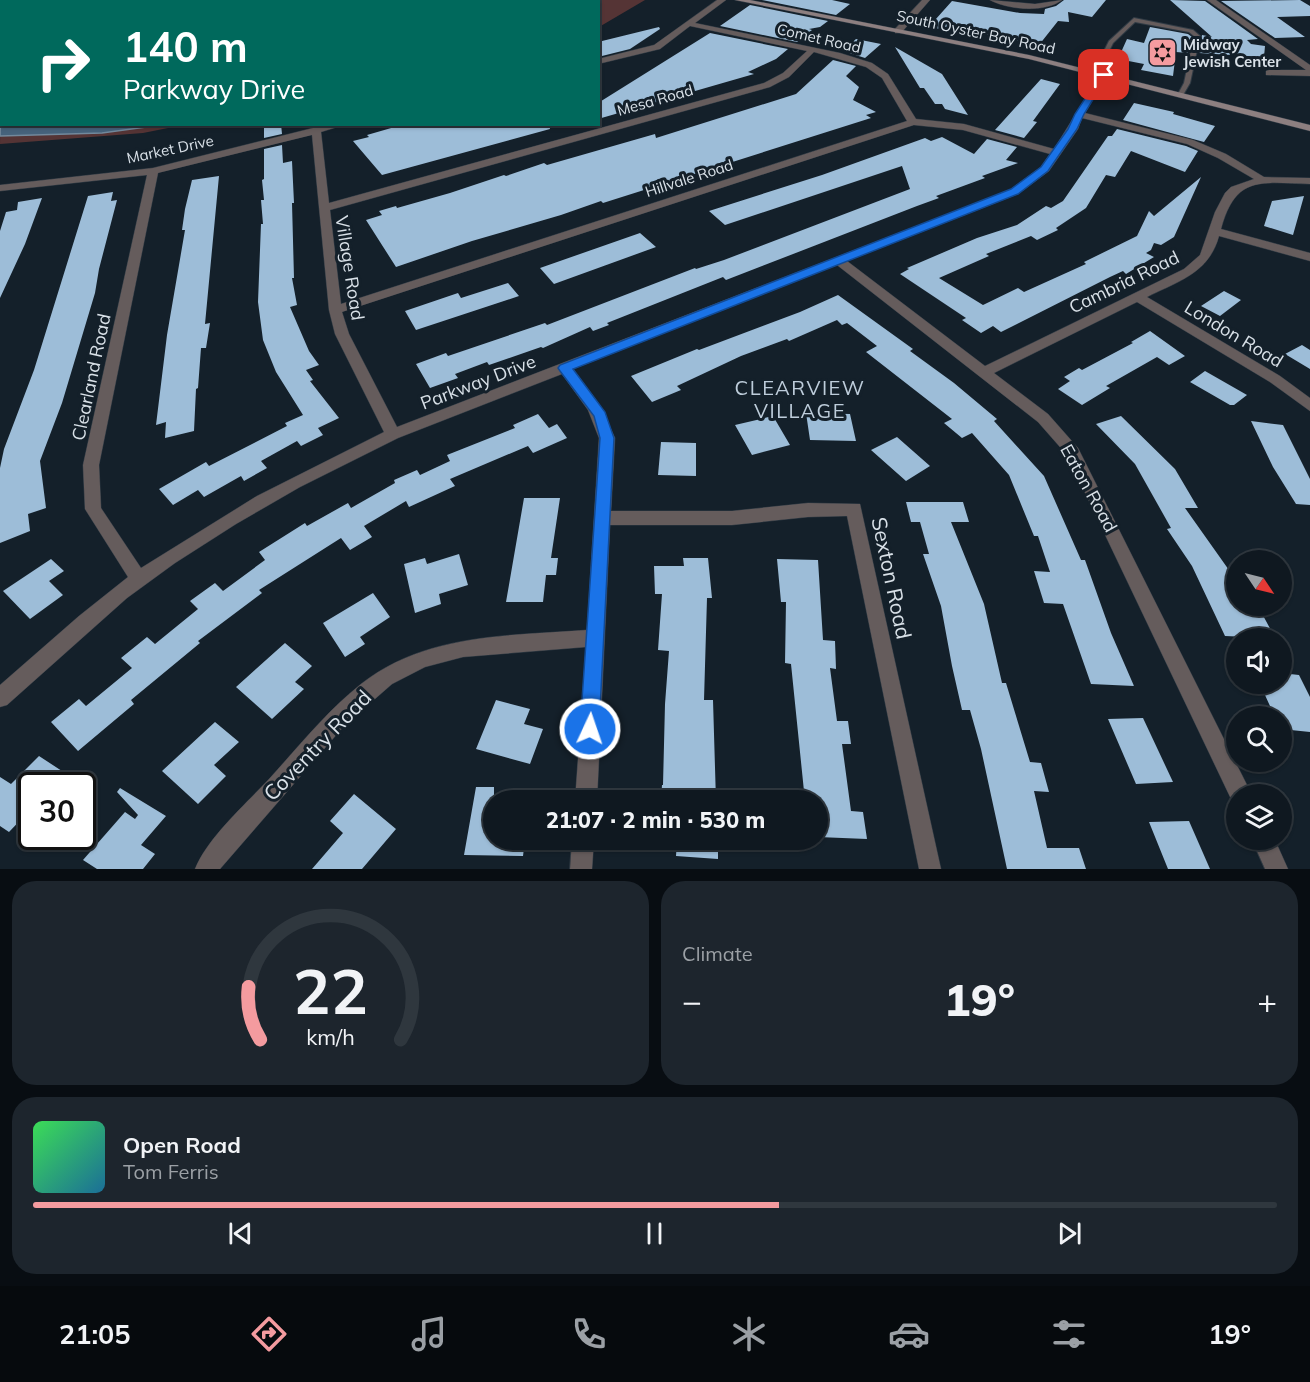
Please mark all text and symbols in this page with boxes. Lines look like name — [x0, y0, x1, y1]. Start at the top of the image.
street label: South Oyster Bay Road — [895, 6, 1057, 58]
street label: Comet Road — [775, 19, 863, 57]
text: 140 m — [123, 20, 248, 73]
icon: right — [24, 24, 102, 102]
place label: Midway Jewish Center — [1183, 35, 1281, 71]
synagogue icon: Midway Jewish Center — [1146, 37, 1178, 69]
pin — [1078, 49, 1129, 100]
icon: arrive — [1087, 58, 1120, 91]
text: Parkway Drive — [123, 72, 305, 106]
street label: Mesa Road — [615, 80, 695, 120]
street label: Market Drive — [125, 131, 215, 167]
street label: Hillvale Road — [643, 155, 735, 201]
street label: Village Road — [330, 214, 370, 322]
street label: Cambria Road — [1065, 245, 1183, 319]
street label: London Road — [1181, 296, 1287, 372]
street label: Clearland Road — [66, 312, 116, 442]
street label: Parkway Drive — [417, 349, 539, 415]
district label: CLEARVIEW VILLAGE — [735, 375, 865, 423]
street label: Eaton Road — [1055, 440, 1123, 536]
street label: Sexton Road — [866, 515, 918, 641]
north arrow — [1226, 550, 1292, 616]
map controls — [1226, 550, 1292, 850]
button: sound — [1226, 628, 1292, 694]
street label: Coventry Road — [258, 684, 376, 806]
position arrow — [558, 697, 622, 761]
button: search — [1226, 706, 1292, 772]
speed limit sign: 30 — [18, 772, 96, 850]
button: layers — [1226, 784, 1292, 850]
text: 21:07 · 2 min · 530 m — [546, 806, 765, 834]
text: Climate — [682, 941, 753, 966]
text: 22 — [293, 951, 368, 1030]
text: 19° — [944, 971, 1015, 1027]
text: − — [682, 980, 702, 1021]
text: + — [1257, 980, 1277, 1021]
text: km/h — [306, 1023, 355, 1050]
text: Open Road — [123, 1131, 241, 1159]
text: Tom Ferris — [123, 1159, 219, 1184]
icon: previous — [224, 1217, 257, 1250]
icon: pause — [638, 1217, 671, 1250]
icon: next — [1053, 1217, 1086, 1250]
icon: directions — [248, 1313, 290, 1355]
icon: music — [408, 1313, 450, 1355]
icon: phone — [568, 1313, 610, 1355]
icon: climate — [728, 1313, 770, 1355]
icon: car — [888, 1313, 930, 1355]
icon: filters — [1048, 1313, 1090, 1355]
text: 21:05 — [59, 1317, 130, 1351]
text: 19° — [1208, 1317, 1251, 1351]

